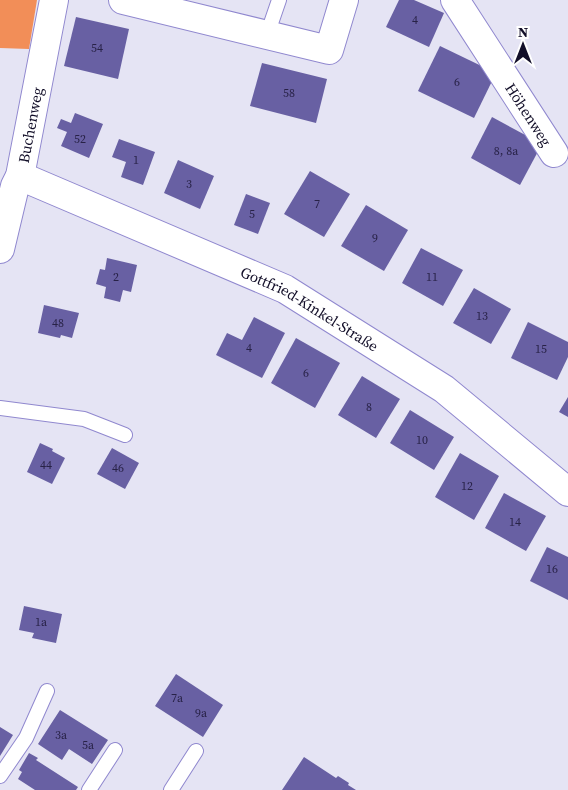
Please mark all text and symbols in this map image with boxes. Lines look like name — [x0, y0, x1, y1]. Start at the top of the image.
house number: 4 — [412, 12, 418, 28]
north arrow — [498, 20, 548, 70]
text: N — [518, 22, 528, 42]
house number: 54 — [91, 40, 103, 56]
house number: 6 — [454, 74, 460, 90]
street label: Höhenweg — [501, 78, 557, 150]
street label: Buchenweg — [12, 85, 48, 165]
house number: 58 — [283, 85, 295, 101]
house number: 52 — [74, 131, 86, 147]
house number: 8, 8a — [494, 143, 519, 159]
house number: 1 — [133, 152, 139, 168]
house number: 3 — [186, 176, 192, 192]
house number: 7 — [314, 196, 320, 212]
house number: 5 — [249, 206, 255, 222]
house number: 9 — [372, 230, 378, 246]
street label: Gottfried-Kinkel-Straße — [237, 261, 383, 356]
house number: 2 — [113, 269, 119, 285]
house number: 11 — [426, 269, 438, 285]
house number: 13 — [476, 308, 488, 324]
house number: 48 — [52, 315, 64, 331]
house number: 4 — [246, 340, 252, 356]
house number: 15 — [535, 341, 547, 357]
house number: 6 — [303, 365, 309, 381]
house number: 8 — [366, 399, 372, 415]
house number: 10 — [416, 432, 428, 448]
house number: 44 — [40, 457, 52, 473]
house number: 46 — [112, 460, 124, 476]
house number: 12 — [461, 478, 473, 494]
house number: 14 — [509, 514, 521, 530]
house number: 16 — [546, 561, 558, 577]
house number: 1a — [35, 614, 48, 630]
house number: 7a — [171, 690, 184, 706]
house number: 9a — [195, 705, 208, 721]
house number: 3a — [55, 727, 68, 743]
house number: 5a — [82, 737, 95, 753]

